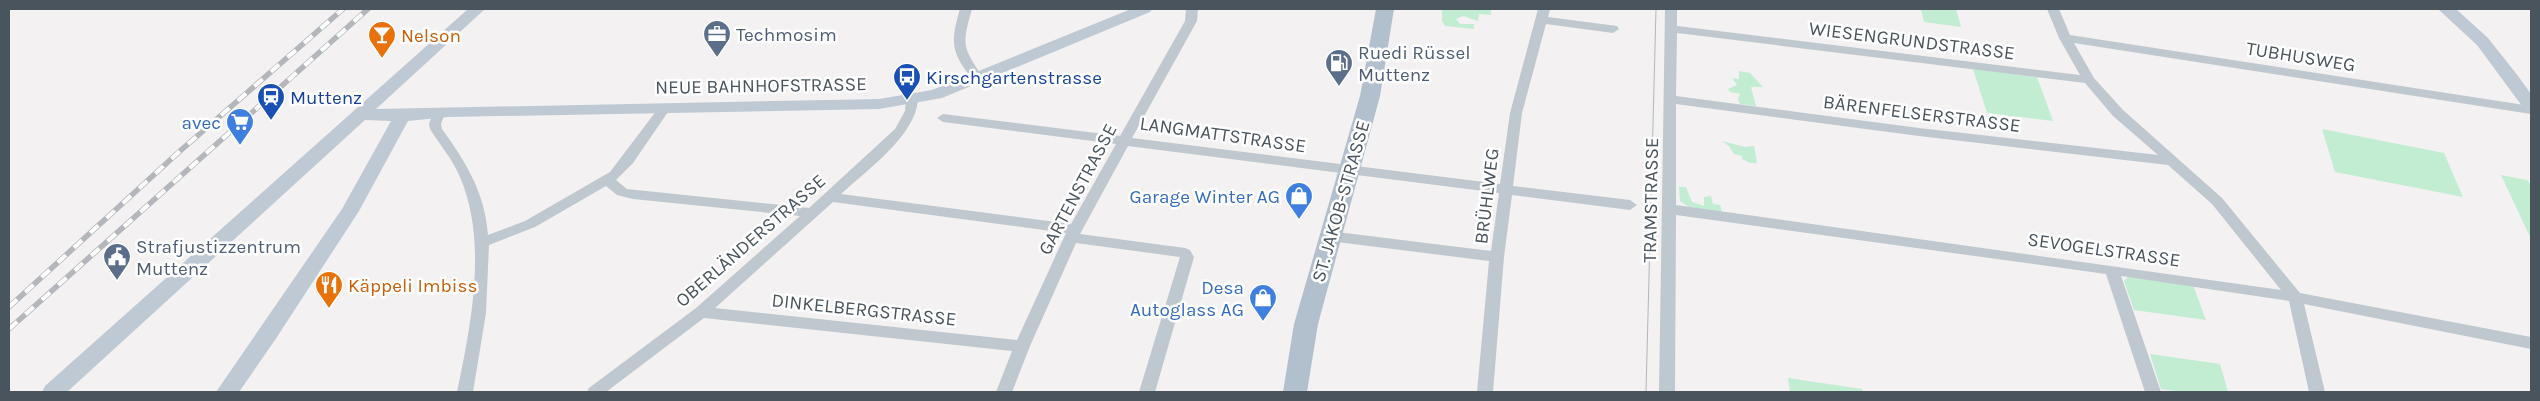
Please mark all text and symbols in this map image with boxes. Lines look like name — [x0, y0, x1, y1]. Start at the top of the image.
street label: WIESENGRUNDSTRASSE — [1808, 17, 2016, 65]
office icon: Techmosim — [702, 19, 732, 58]
bar icon: Nelson — [367, 20, 397, 59]
place label: Techmosim — [736, 24, 837, 46]
place label: Nelson — [401, 25, 461, 47]
street label: TUBHUSWEG — [2245, 38, 2357, 76]
place label: Ruedi Rüssel Muttenz — [1358, 42, 1471, 86]
fuel station icon: Ruedi Rüssel Muttenz — [1324, 48, 1354, 87]
bus stop icon: Kirschgartenstrasse — [892, 62, 922, 101]
place label: Kirschgartenstrasse — [926, 67, 1102, 89]
street label: NEUE BAHNHOFSTRASSE — [655, 73, 867, 99]
station icon: Muttenz — [256, 82, 286, 121]
place label: Muttenz — [290, 87, 362, 109]
street label: BÄRENFELSERSTRASSE — [1822, 91, 2022, 137]
supermarket icon: avec — [225, 107, 255, 146]
place label: avec — [181, 112, 221, 134]
street label: LANGMATTSTRASSE — [1138, 112, 1307, 158]
street label: ST. JAKOB-STRASSE — [1307, 118, 1375, 285]
street label: GARTENSTRASSE — [1034, 120, 1122, 259]
street label: TRAMSTRASSE — [1639, 137, 1663, 263]
street label: BRÜHLWEG — [1470, 147, 1504, 245]
street label: OBERLÄNDERSTRASSE — [671, 170, 830, 312]
shop icon: Garage Winter AG — [1284, 181, 1314, 220]
place label: Garage Winter AG — [1129, 186, 1280, 208]
street label: SEVOGELSTRASSE — [2026, 228, 2182, 272]
place label: Strafjustizzentrum Muttenz — [136, 236, 301, 280]
public building icon: Strafjustizzentrum Muttenz — [102, 242, 132, 281]
restaurant icon: Käppeli Imbiss — [314, 270, 344, 309]
place label: Käppeli Imbiss — [348, 275, 477, 297]
place label: Desa Autoglass AG — [1130, 277, 1244, 321]
shop icon: Desa Autoglass AG — [1248, 283, 1278, 322]
street label: DINKELBERGSTRASSE — [770, 289, 957, 331]

